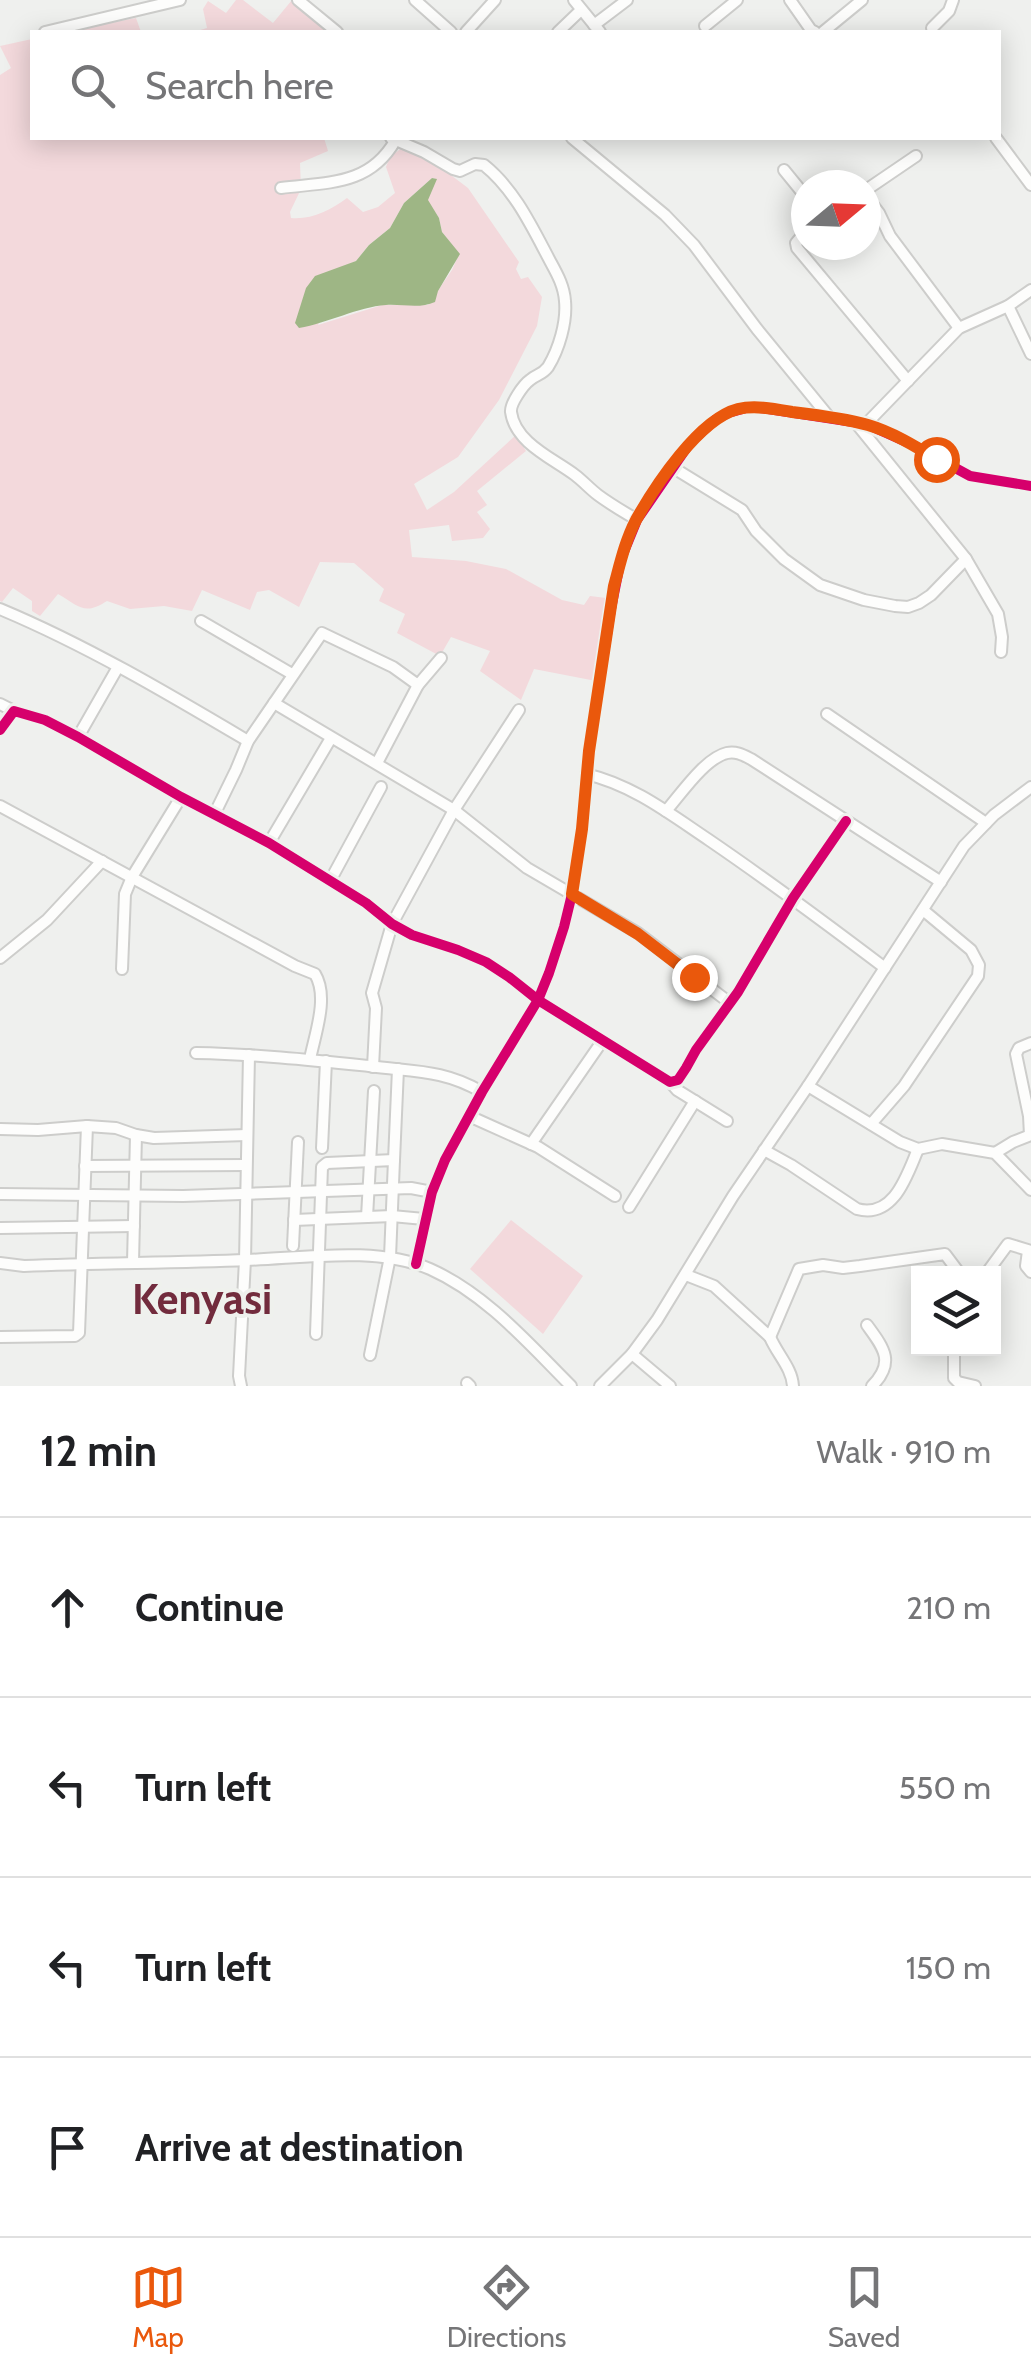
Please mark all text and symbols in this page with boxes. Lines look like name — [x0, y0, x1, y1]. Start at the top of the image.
search box — [30, 30, 1001, 140]
icon: search — [65, 58, 120, 113]
text: Search here — [145, 62, 334, 109]
north arrow — [791, 170, 881, 260]
route start — [914, 437, 960, 483]
route end — [672, 955, 718, 1001]
map controls — [911, 1266, 1001, 1356]
button: layers — [911, 1266, 1001, 1356]
district label: Kenyasi — [132, 1273, 272, 1325]
text: 12 min — [40, 1425, 157, 1477]
text: Walk · 910 m — [817, 1432, 991, 1471]
icon: ahead — [40, 1580, 95, 1635]
text: Continue — [135, 1584, 284, 1631]
text: 210 m — [906, 1588, 991, 1627]
icon: left — [40, 1760, 95, 1815]
text: Turn left — [135, 1764, 271, 1811]
text: 550 m — [899, 1768, 991, 1807]
icon: left — [40, 1940, 95, 1995]
text: Turn left — [135, 1944, 271, 1991]
text: 150 m — [906, 1948, 991, 1987]
icon: arrive — [40, 2120, 95, 2175]
text: Arrive at destination — [135, 2124, 464, 2171]
tab: Map — [131, 2260, 186, 2354]
tab: Directions — [447, 2260, 566, 2354]
tab: Saved — [828, 2260, 900, 2354]

